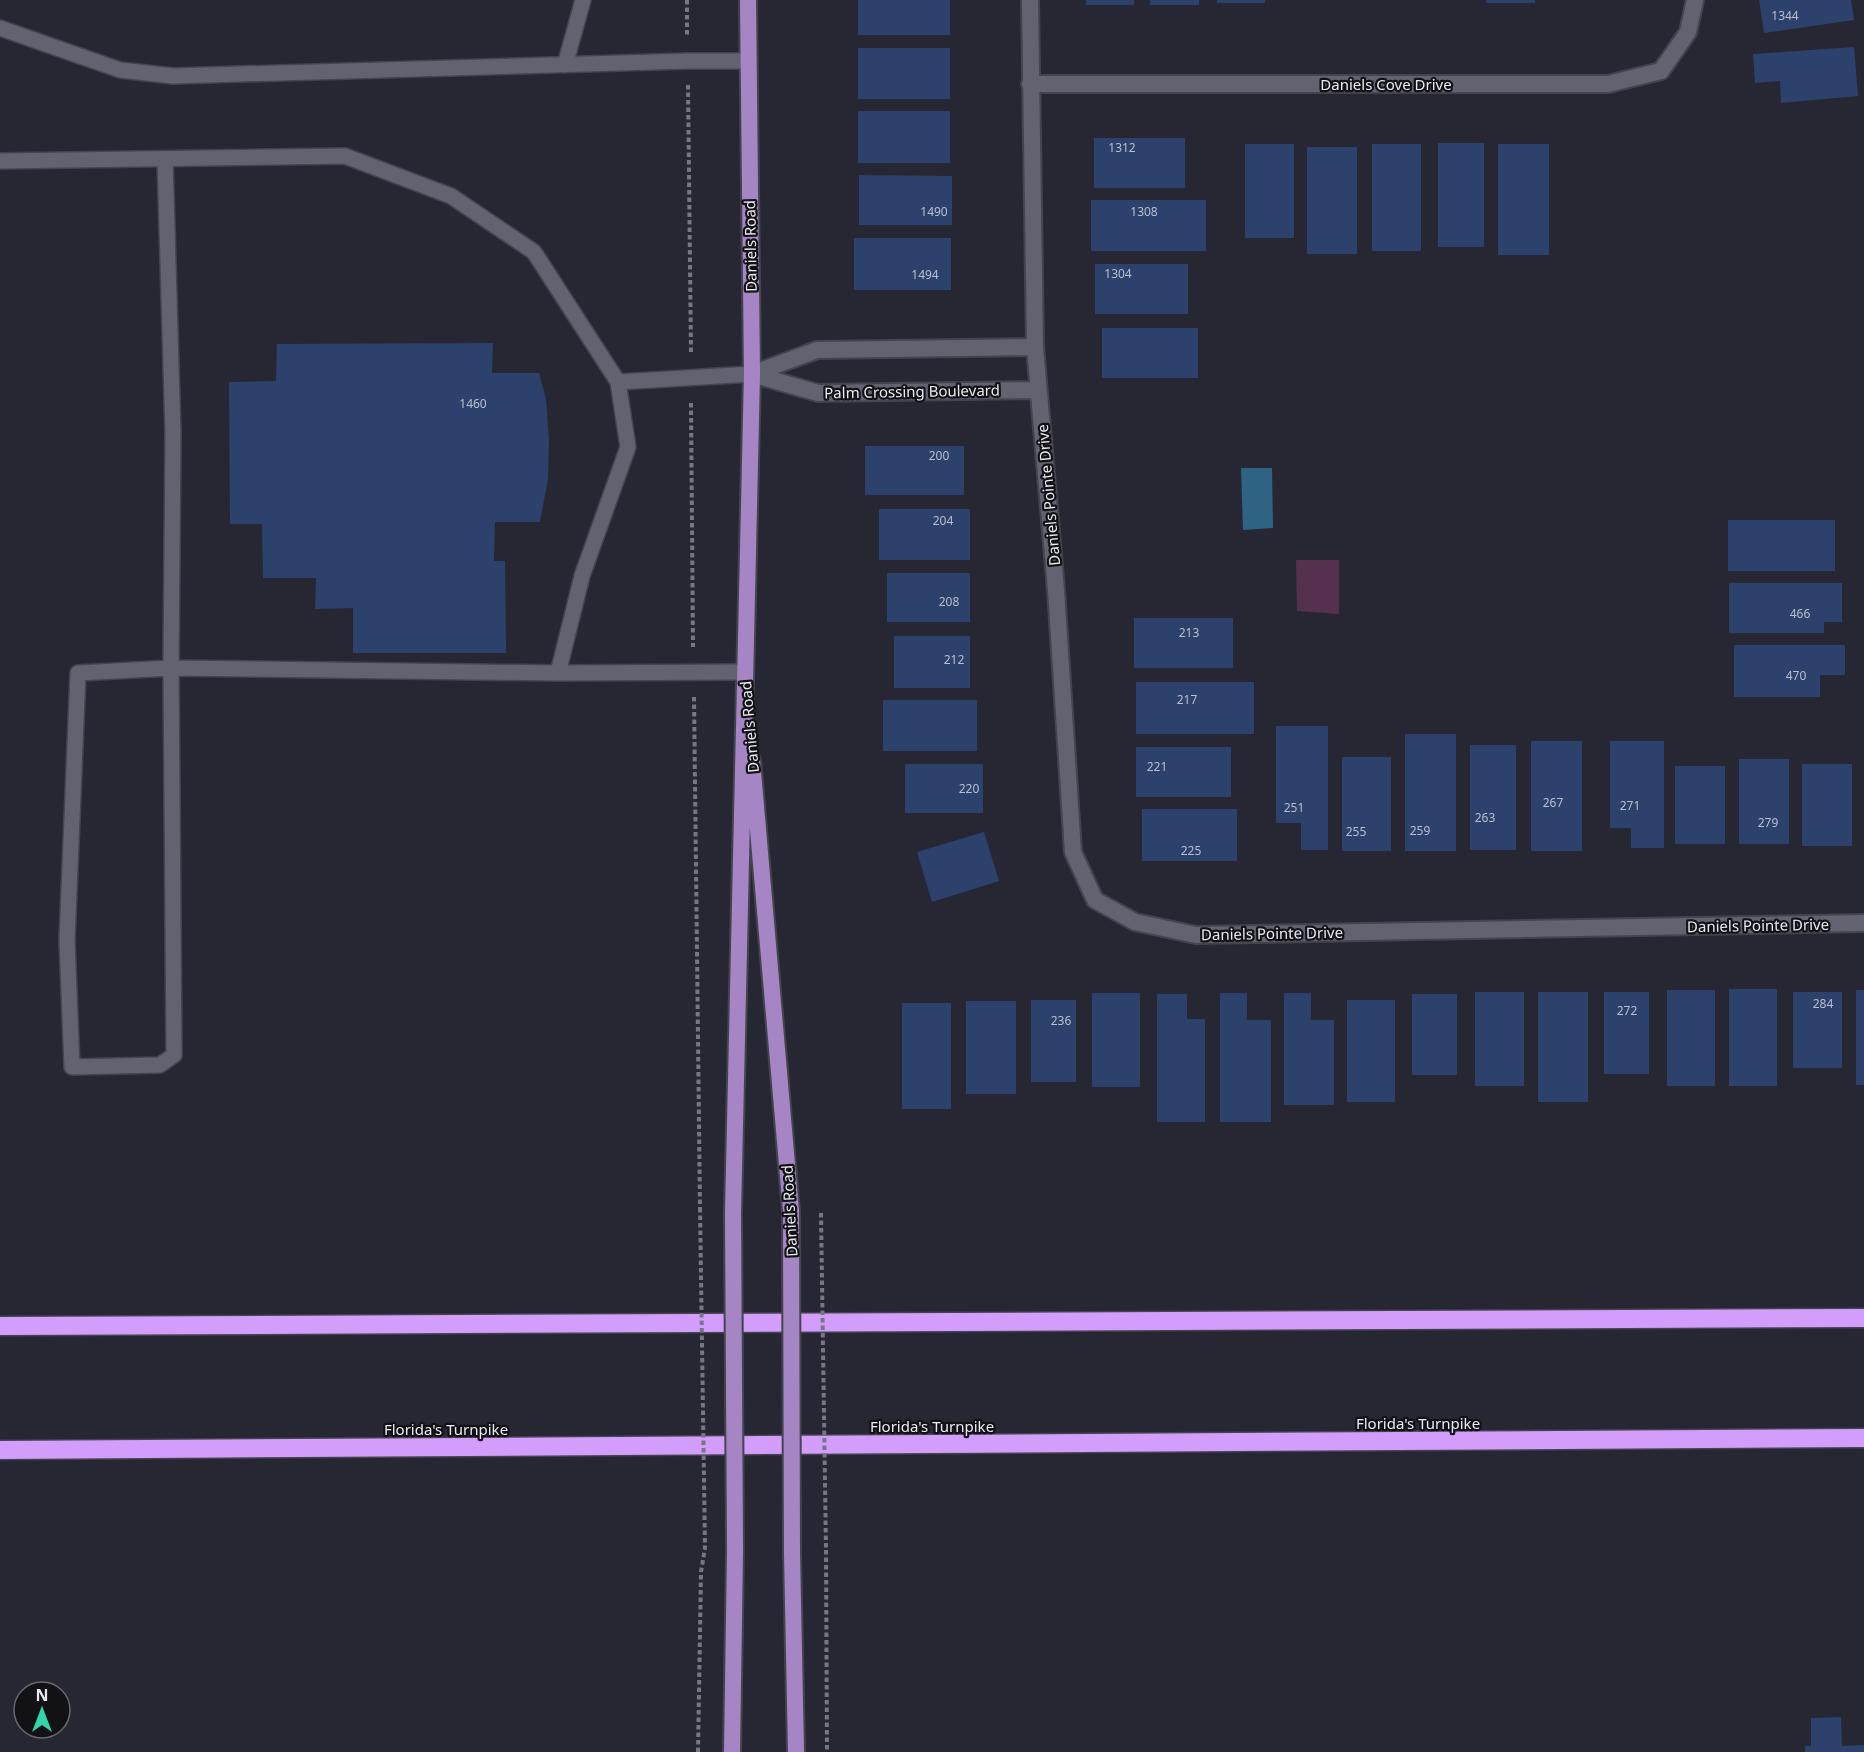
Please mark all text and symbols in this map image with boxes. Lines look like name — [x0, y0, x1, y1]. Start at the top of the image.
house number: 1344 — [1771, 7, 1799, 24]
street label: Daniels Cove Drive — [1320, 74, 1452, 94]
house number: 1312 — [1108, 139, 1136, 156]
street label: Daniels Road — [739, 200, 761, 292]
house number: 1490 — [920, 203, 948, 220]
house number: 1308 — [1130, 203, 1158, 220]
house number: 1304 — [1104, 265, 1132, 282]
house number: 1494 — [911, 266, 939, 283]
street label: Palm Crossing Boulevard — [824, 379, 1000, 403]
house number: 1460 — [459, 395, 487, 412]
street label: Daniels Pointe Drive — [1032, 423, 1064, 567]
house number: 200 — [929, 447, 949, 464]
house number: 204 — [933, 512, 953, 529]
house number: 208 — [939, 593, 959, 610]
house number: 466 — [1790, 605, 1810, 622]
house number: 213 — [1179, 624, 1199, 641]
house number: 212 — [944, 651, 964, 668]
house number: 470 — [1786, 667, 1806, 684]
street label: Daniels Road — [735, 680, 763, 774]
house number: 217 — [1177, 691, 1197, 708]
house number: 221 — [1147, 758, 1167, 775]
house number: 220 — [959, 780, 979, 797]
house number: 267 — [1543, 794, 1563, 811]
house number: 271 — [1620, 797, 1640, 814]
house number: 251 — [1284, 799, 1304, 816]
house number: 263 — [1475, 809, 1495, 826]
house number: 279 — [1758, 814, 1778, 831]
house number: 259 — [1410, 822, 1430, 839]
house number: 255 — [1346, 823, 1366, 840]
house number: 225 — [1181, 842, 1201, 859]
street label: Daniels Pointe Drive — [1687, 914, 1829, 936]
street label: Daniels Pointe Drive — [1201, 922, 1343, 944]
house number: 284 — [1813, 995, 1833, 1012]
house number: 272 — [1617, 1002, 1637, 1019]
house number: 236 — [1051, 1012, 1071, 1029]
street label: Daniels Road — [777, 1165, 801, 1257]
street label: Florida's Turnpike — [1356, 1413, 1480, 1433]
street label: Florida's Turnpike — [870, 1416, 994, 1436]
street label: Florida's Turnpike — [384, 1419, 508, 1439]
north arrow — [12, 1680, 72, 1740]
text: N — [35, 1684, 49, 1706]

